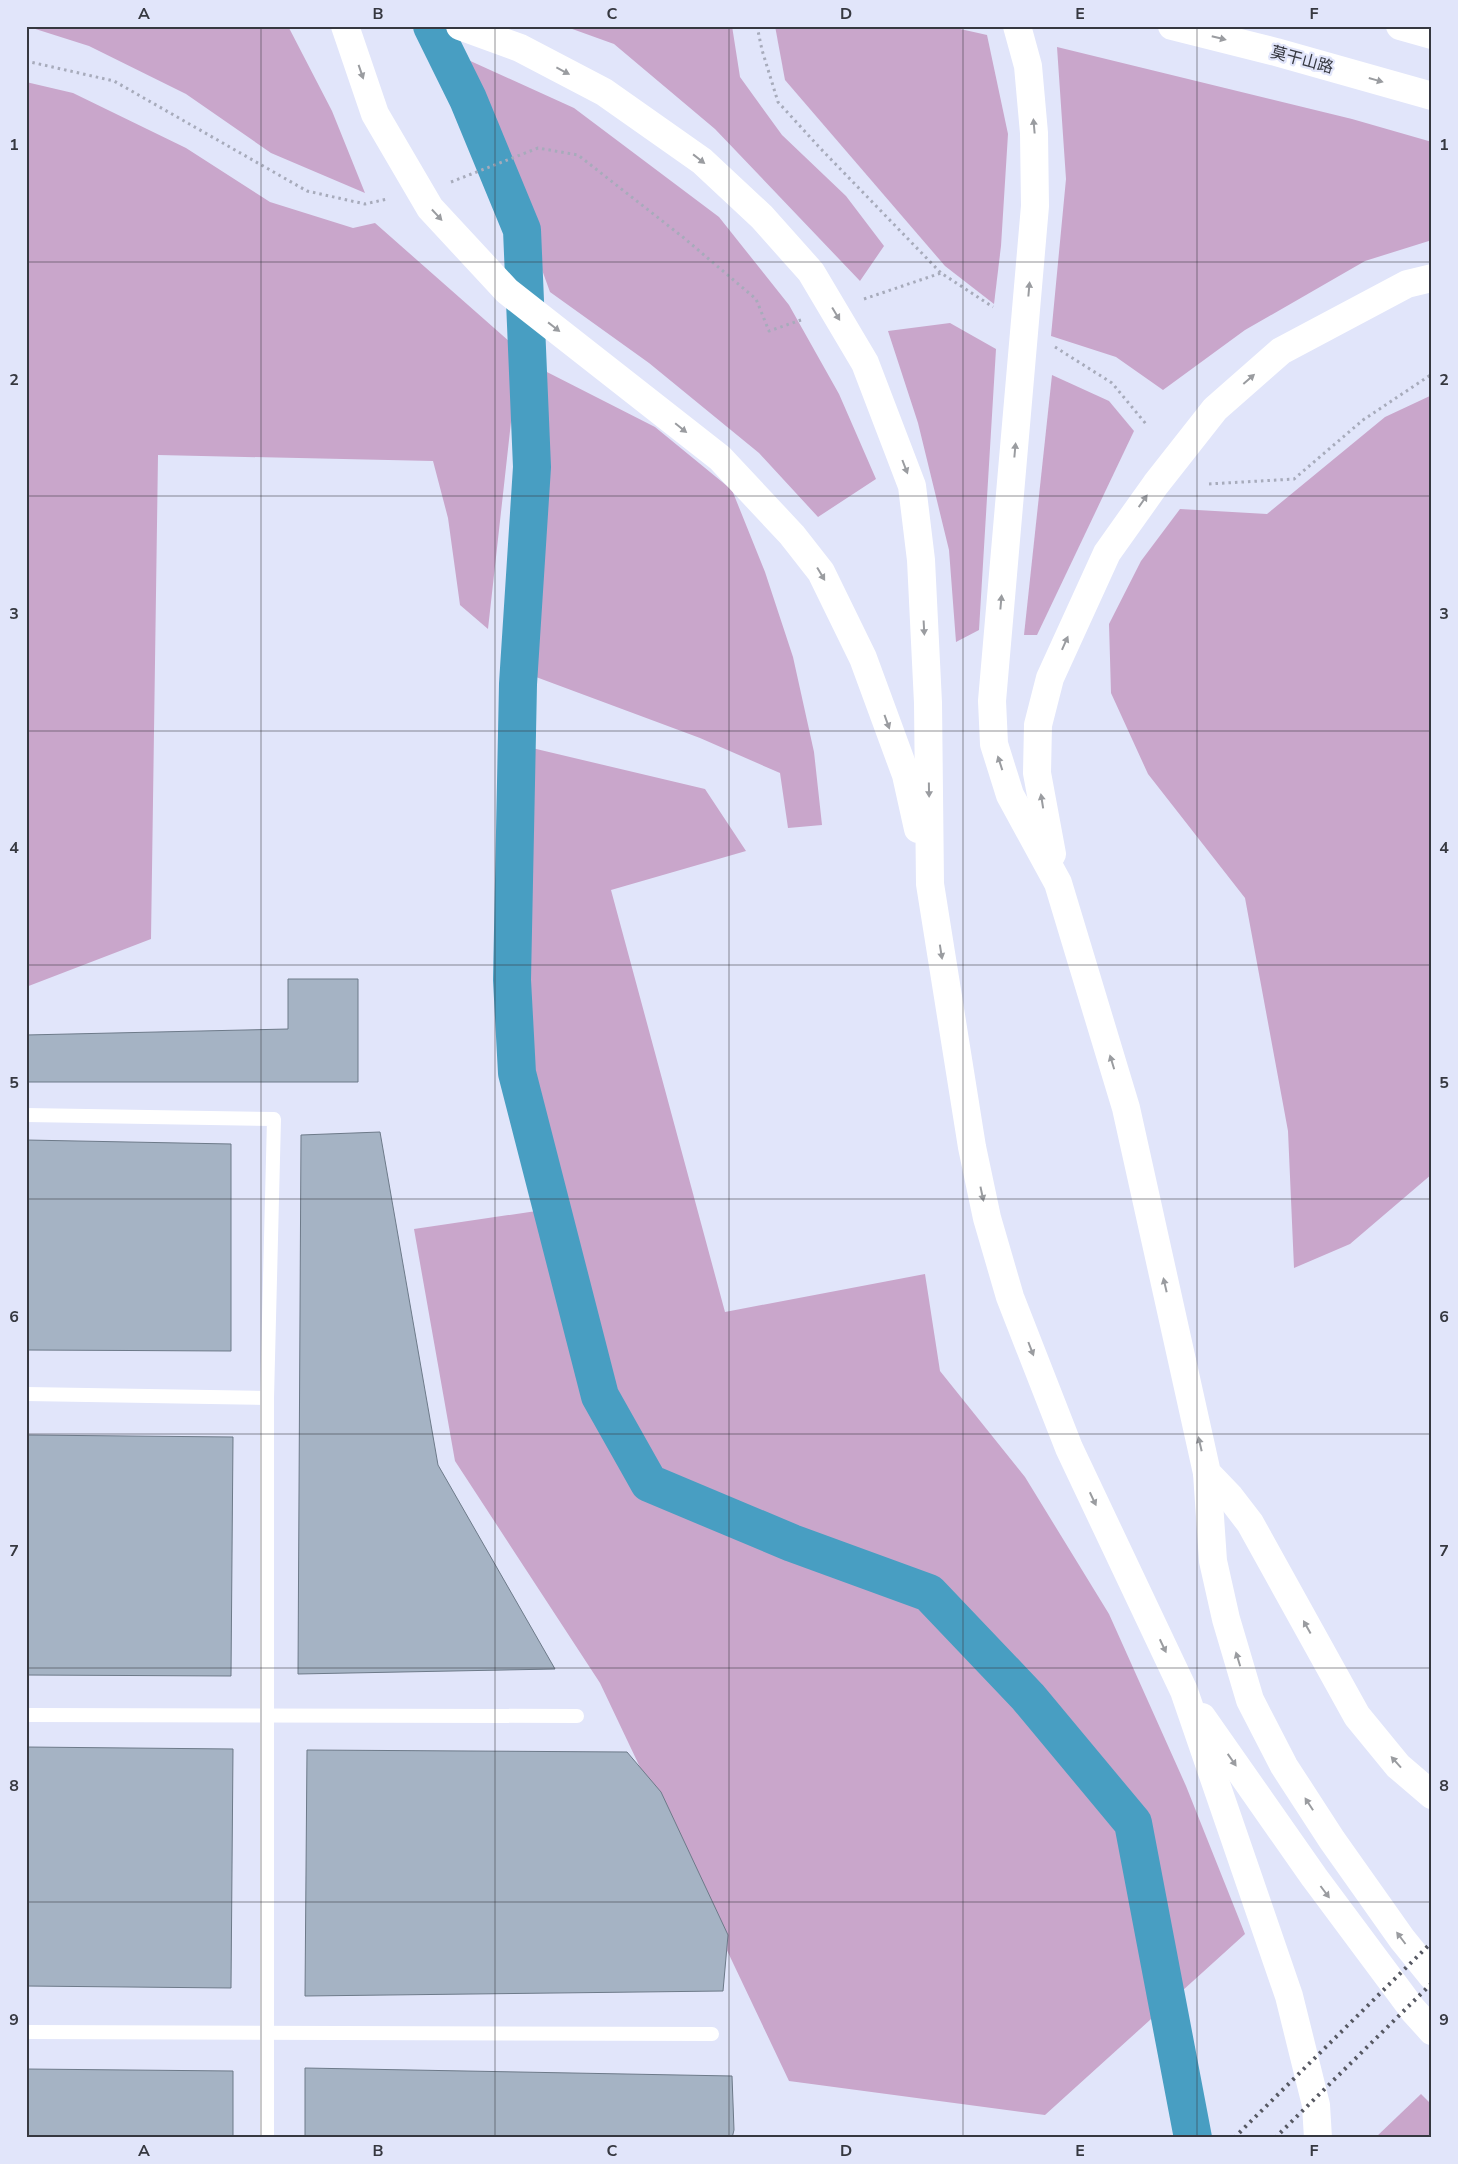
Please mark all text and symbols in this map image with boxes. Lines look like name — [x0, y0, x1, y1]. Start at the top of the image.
text: A — [138, 3, 150, 25]
text: B — [372, 3, 384, 25]
text: C — [607, 3, 618, 25]
text: D — [840, 3, 852, 25]
text: E — [1075, 3, 1085, 25]
text: F — [1310, 3, 1319, 25]
one-way arrow — [1211, 34, 1226, 42]
street label: 莫干山路 — [1268, 41, 1336, 79]
one-way arrow — [358, 65, 365, 80]
one-way arrow — [556, 67, 570, 75]
one-way arrow — [1368, 77, 1383, 85]
one-way arrow — [1029, 118, 1037, 134]
text: 1 — [9, 134, 19, 156]
text: 1 — [1439, 134, 1449, 156]
one-way arrow — [692, 154, 705, 165]
one-way arrow — [431, 209, 443, 221]
one-way arrow — [1025, 280, 1033, 296]
one-way arrow — [831, 308, 840, 321]
one-way arrow — [547, 322, 560, 333]
text: 2 — [9, 369, 19, 391]
text: 2 — [1439, 369, 1449, 391]
one-way arrow — [1243, 373, 1255, 385]
one-way arrow — [675, 422, 688, 433]
one-way arrow — [1011, 442, 1019, 458]
one-way arrow — [902, 460, 909, 475]
one-way arrow — [1138, 494, 1148, 508]
one-way arrow — [817, 567, 826, 581]
one-way arrow — [997, 594, 1005, 610]
text: 3 — [9, 603, 19, 625]
text: 3 — [1439, 603, 1449, 625]
one-way arrow — [921, 620, 929, 636]
one-way arrow — [1062, 636, 1070, 650]
one-way arrow — [884, 715, 891, 730]
one-way arrow — [996, 755, 1004, 770]
one-way arrow — [926, 783, 934, 799]
one-way arrow — [1037, 792, 1045, 808]
text: 4 — [9, 837, 19, 859]
text: 4 — [1439, 837, 1449, 859]
one-way arrow — [938, 944, 946, 960]
one-way arrow — [1107, 1054, 1115, 1069]
text: 5 — [9, 1072, 19, 1094]
text: 5 — [1439, 1072, 1449, 1094]
one-way arrow — [978, 1187, 986, 1202]
one-way arrow — [1161, 1277, 1169, 1293]
text: 6 — [9, 1306, 19, 1328]
text: 6 — [1439, 1306, 1449, 1328]
one-way arrow — [1027, 1342, 1035, 1356]
one-way arrow — [1196, 1436, 1204, 1451]
one-way arrow — [1090, 1492, 1098, 1506]
text: 7 — [9, 1540, 19, 1562]
text: 7 — [1439, 1540, 1449, 1562]
one-way arrow — [1303, 1620, 1312, 1633]
one-way arrow — [1159, 1639, 1167, 1653]
one-way arrow — [1233, 1651, 1241, 1666]
one-way arrow — [1227, 1753, 1237, 1766]
one-way arrow — [1390, 1756, 1401, 1769]
text: 8 — [9, 1775, 19, 1797]
text: 8 — [1439, 1775, 1449, 1797]
one-way arrow — [1304, 1798, 1313, 1811]
one-way arrow — [1320, 1885, 1331, 1898]
one-way arrow — [1396, 1932, 1407, 1945]
text: 9 — [9, 2009, 19, 2031]
text: 9 — [1439, 2009, 1449, 2031]
text: A — [138, 2140, 150, 2162]
text: B — [372, 2140, 384, 2162]
text: C — [607, 2140, 618, 2162]
text: D — [840, 2140, 852, 2162]
text: E — [1075, 2140, 1085, 2162]
text: F — [1310, 2140, 1319, 2162]

